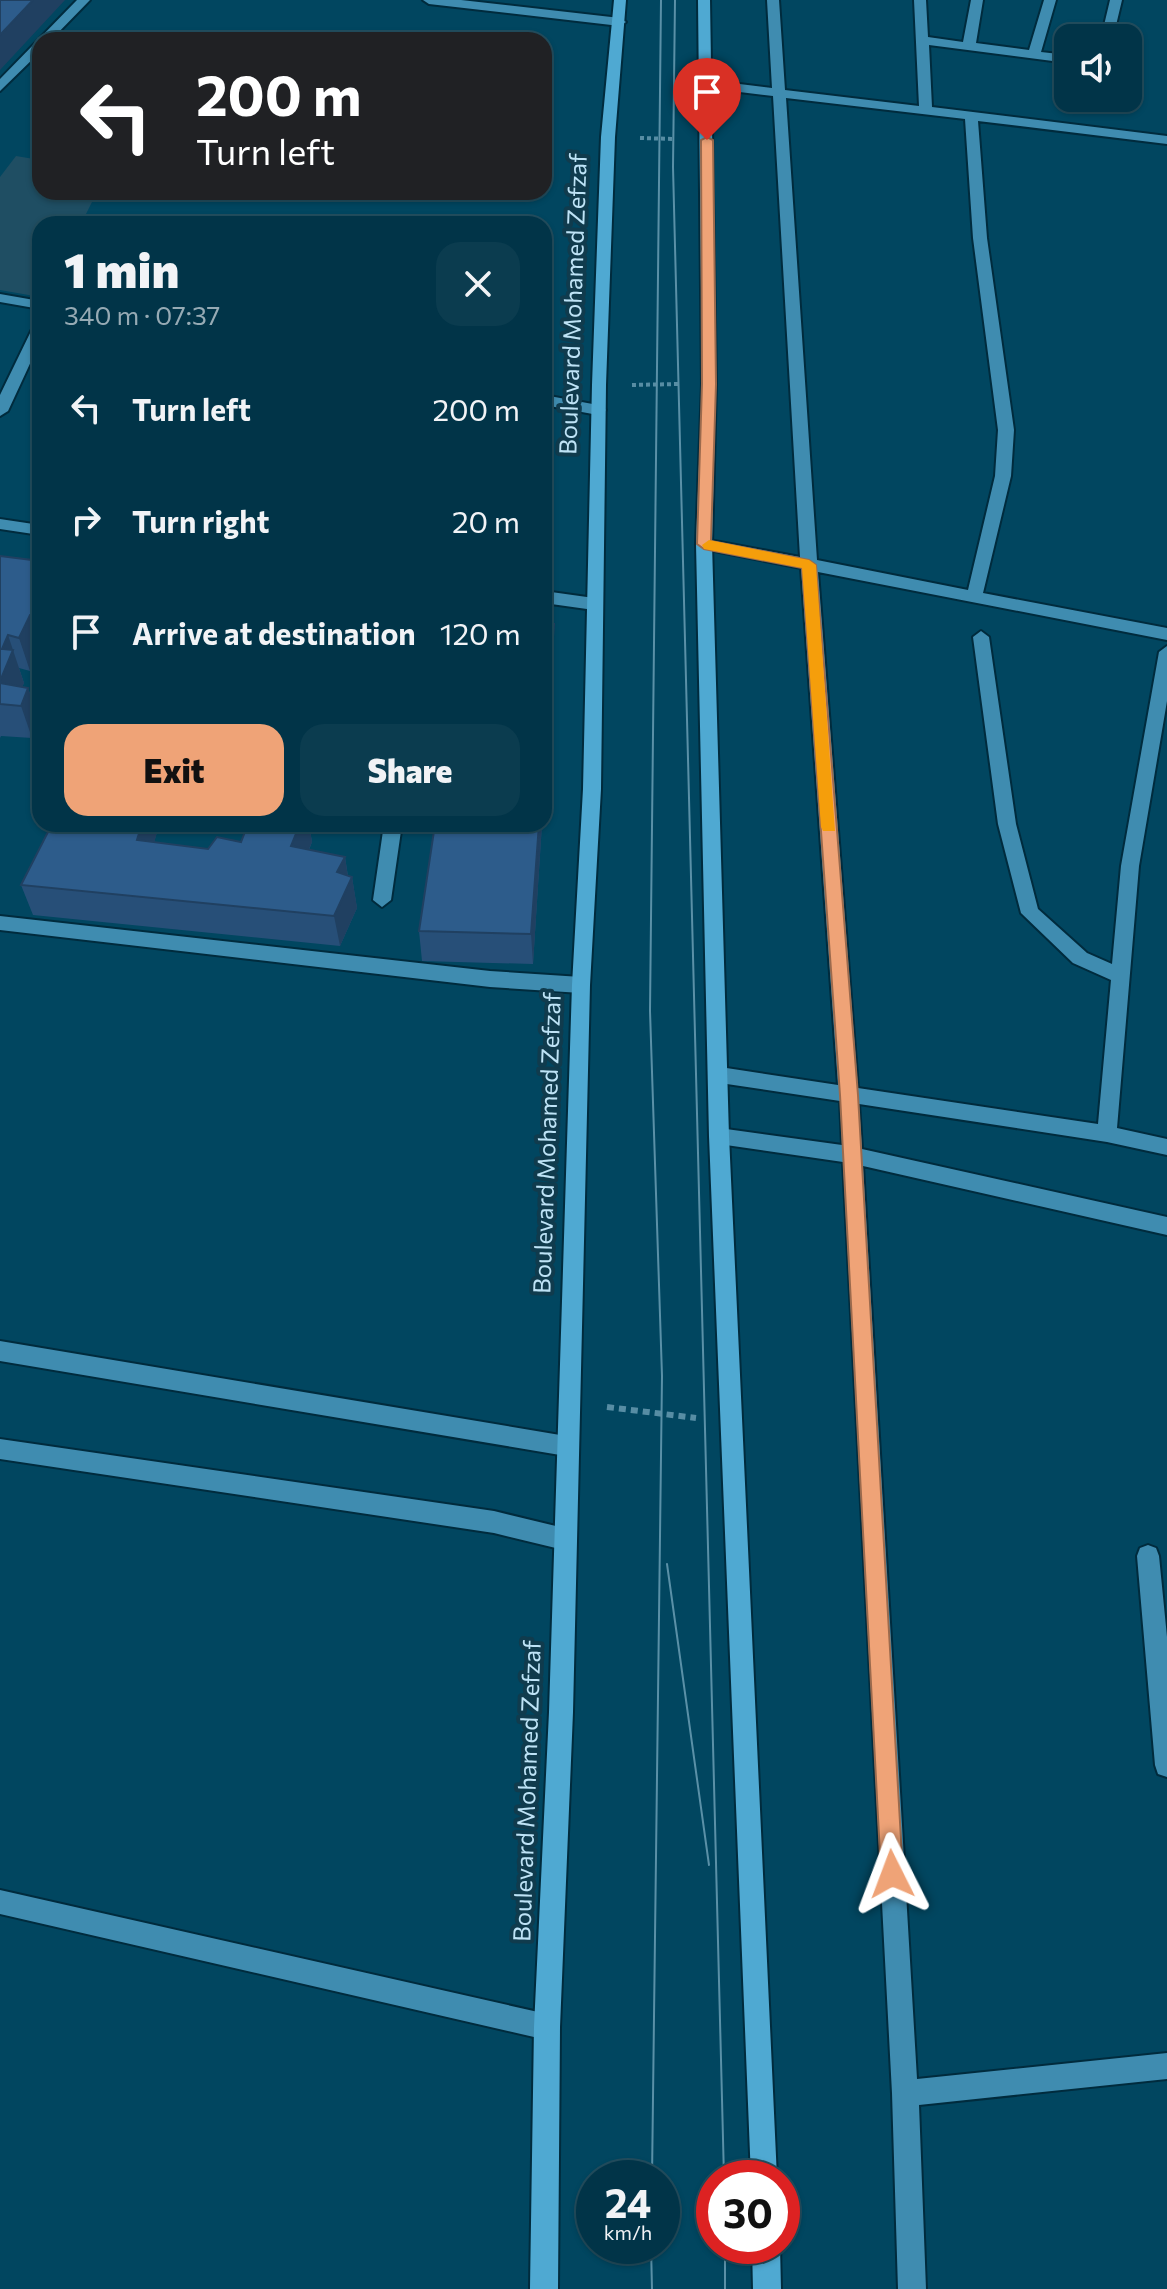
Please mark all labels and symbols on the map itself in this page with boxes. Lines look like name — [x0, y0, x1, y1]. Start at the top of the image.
pin — [673, 58, 741, 140]
street label: Boulevard Mohamed Zefzaf — [552, 152, 592, 455]
street label: Boulevard Mohamed Zefzaf — [526, 991, 566, 1294]
street label: Boulevard Mohamed Zefzaf — [506, 1639, 546, 1942]
position arrow — [850, 1832, 934, 1916]
speed limit sign: 30 — [696, 2160, 800, 2264]

